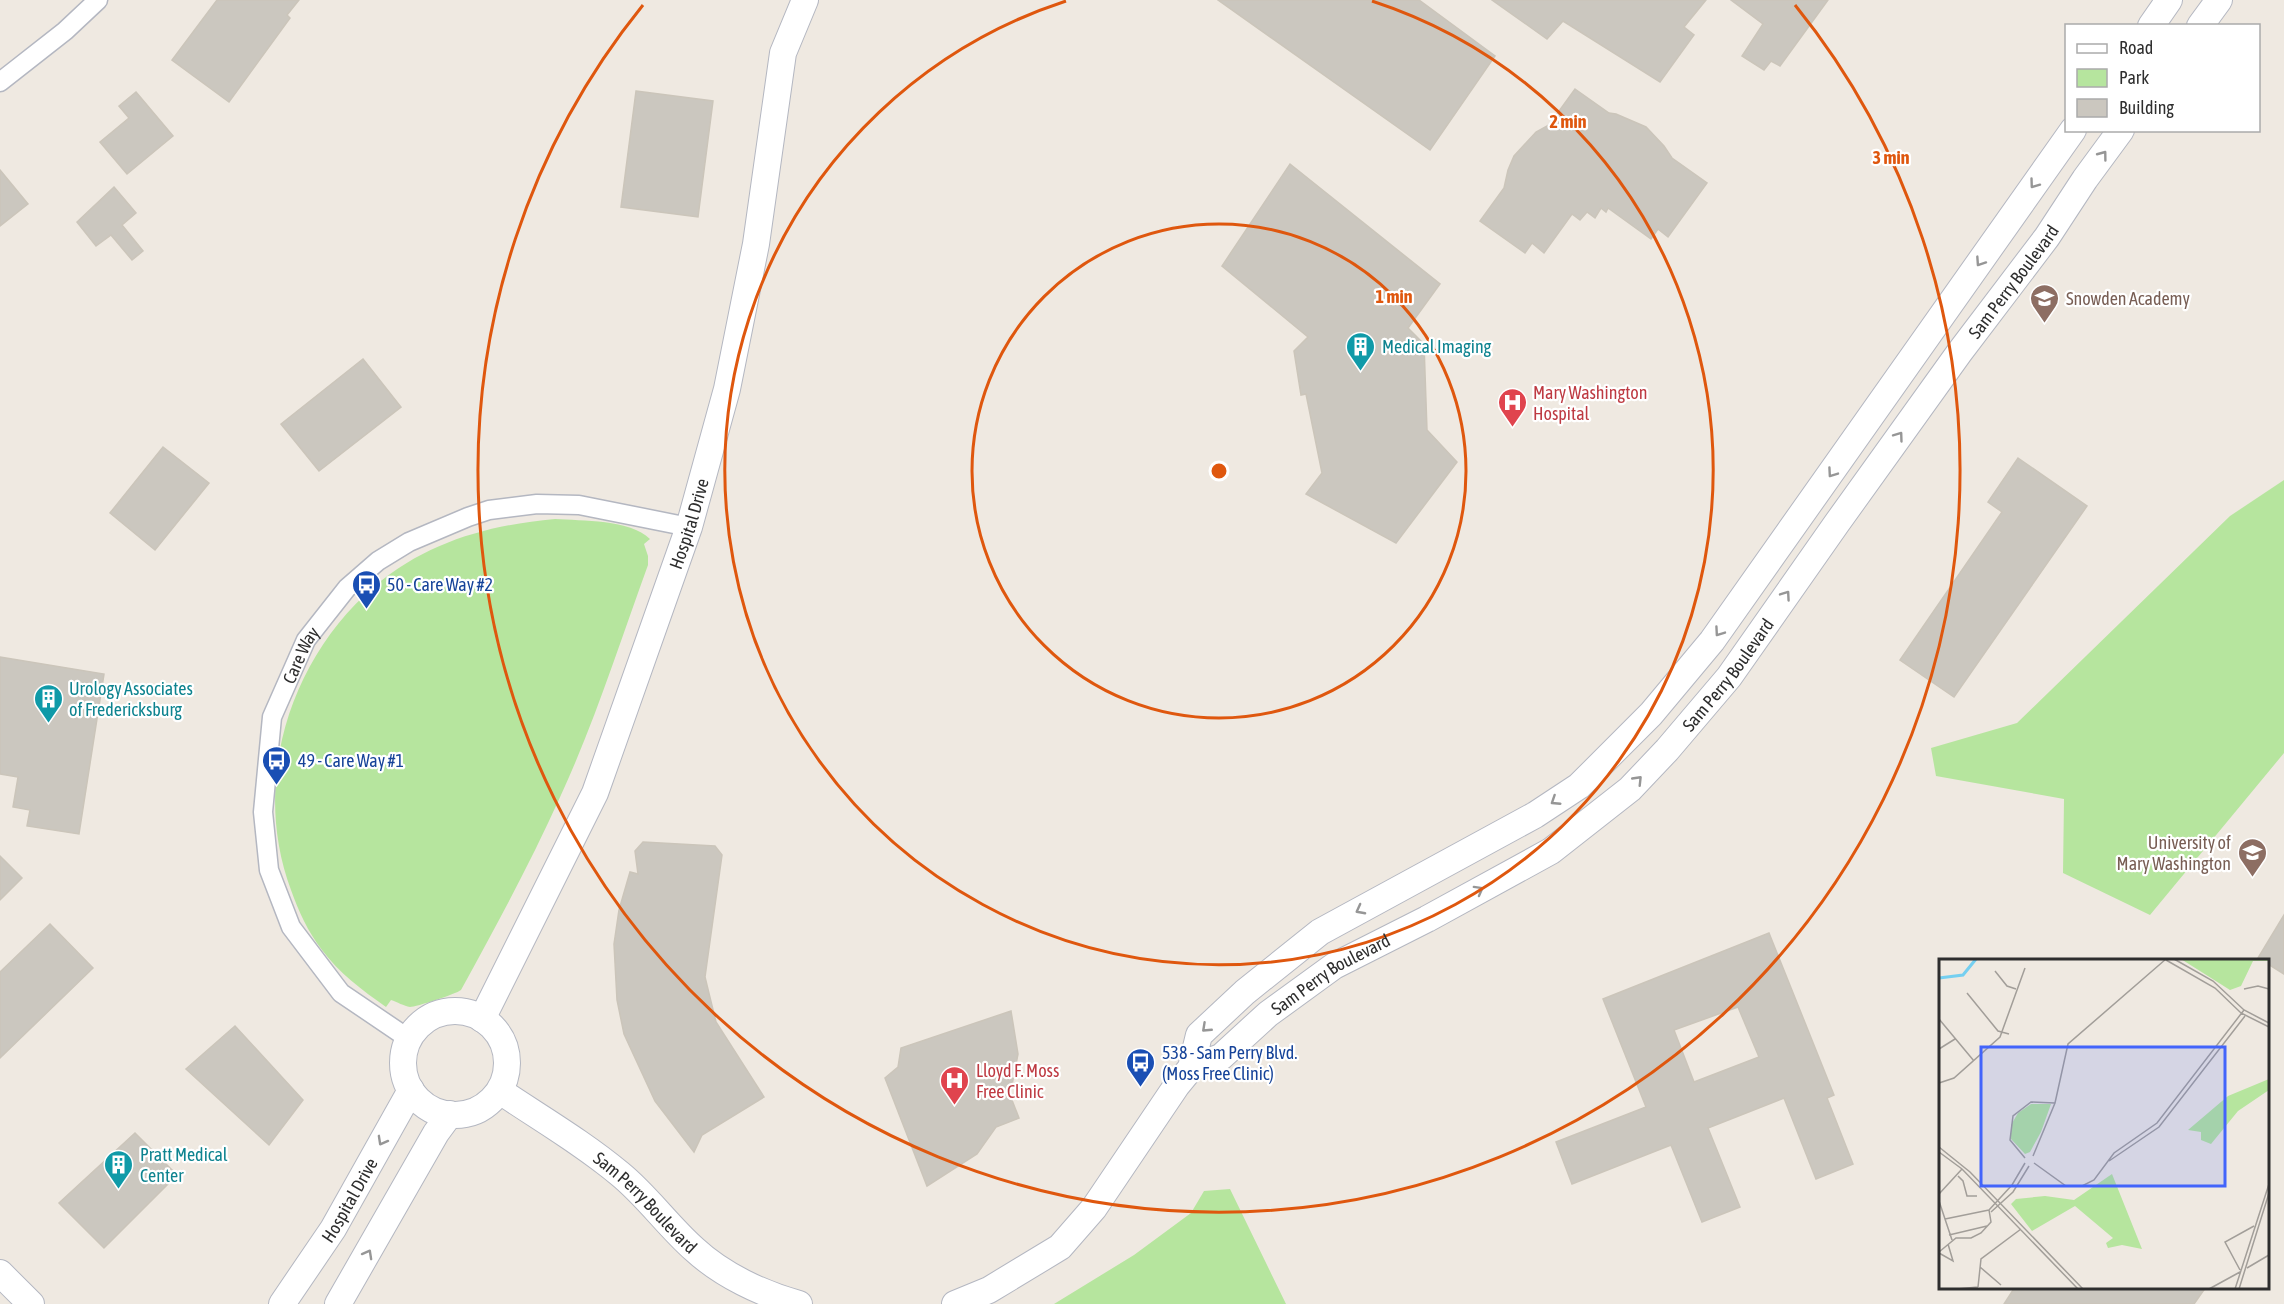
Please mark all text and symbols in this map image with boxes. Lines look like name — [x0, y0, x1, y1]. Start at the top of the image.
legend — [2065, 24, 2260, 132]
text: Road — [2119, 37, 2153, 58]
text: Park — [2119, 67, 2149, 88]
text: Building — [2119, 97, 2174, 118]
text: 2 min — [1550, 111, 1587, 132]
text: 3 min — [1873, 147, 1910, 168]
one-way arrow — [2096, 151, 2107, 162]
one-way arrow — [2030, 177, 2041, 188]
street label: Sam Perry Boulevard — [1964, 221, 2063, 342]
one-way arrow — [1976, 255, 1987, 266]
school or university icon: Snowden Academy — [2029, 282, 2061, 324]
text: 1 min — [1376, 286, 1413, 307]
place label: Snowden Academy — [2066, 288, 2190, 309]
building icon: Medical Imaging — [1345, 330, 1377, 372]
place label: Medical Imaging — [1382, 336, 1492, 357]
place label: Mary Washington Hospital — [1533, 382, 1647, 424]
hospital icon: Mary Washington Hospital — [1496, 386, 1528, 428]
one-way arrow — [1892, 432, 1903, 443]
centre of rings — [1209, 461, 1229, 481]
one-way arrow — [1828, 467, 1839, 478]
street label: Hospital Drive — [665, 476, 712, 572]
bus stop icon: 50 - Care Way #2 — [350, 568, 382, 610]
place label: 50 - Care Way #2 — [387, 574, 493, 595]
one-way arrow — [1779, 591, 1790, 602]
street label: Sam Perry Boulevard — [1678, 614, 1777, 735]
street label: Care Way — [278, 622, 323, 687]
one-way arrow — [1715, 625, 1726, 636]
place label: Urology Associates of Fredericksburg — [69, 678, 193, 720]
building icon: Urology Associates of Fredericksburg — [32, 682, 64, 724]
bus stop icon: 49 - Care Way #1 — [261, 744, 293, 786]
place label: 49 - Care Way #1 — [298, 750, 404, 771]
one-way arrow — [1631, 777, 1642, 788]
one-way arrow — [1551, 794, 1561, 806]
place label: University of Mary Washington — [2117, 832, 2231, 874]
school or university icon: University of Mary Washington — [2236, 836, 2268, 878]
one-way arrow — [1472, 886, 1483, 897]
one-way arrow — [1356, 903, 1367, 914]
street label: Sam Perry Boulevard — [1267, 929, 1393, 1019]
inset map — [1939, 959, 2269, 1289]
one-way arrow — [1202, 1021, 1213, 1032]
place label: 538 - Sam Perry Blvd. (Moss Free Clinic) — [1162, 1042, 1298, 1084]
bus stop icon: 538 - Sam Perry Blvd. (Moss Free Clinic) — [1125, 1046, 1157, 1088]
place label: Lloyd F. Moss Free Clinic — [976, 1060, 1059, 1102]
hospital icon: Lloyd F. Moss Free Clinic — [939, 1064, 971, 1106]
one-way arrow — [378, 1135, 389, 1145]
place label: Pratt Medical Center — [140, 1144, 228, 1186]
street label: Sam Perry Boulevard — [590, 1147, 702, 1257]
building icon: Pratt Medical Center — [103, 1148, 135, 1190]
street label: Hospital Drive — [317, 1154, 381, 1246]
one-way arrow — [361, 1250, 372, 1260]

